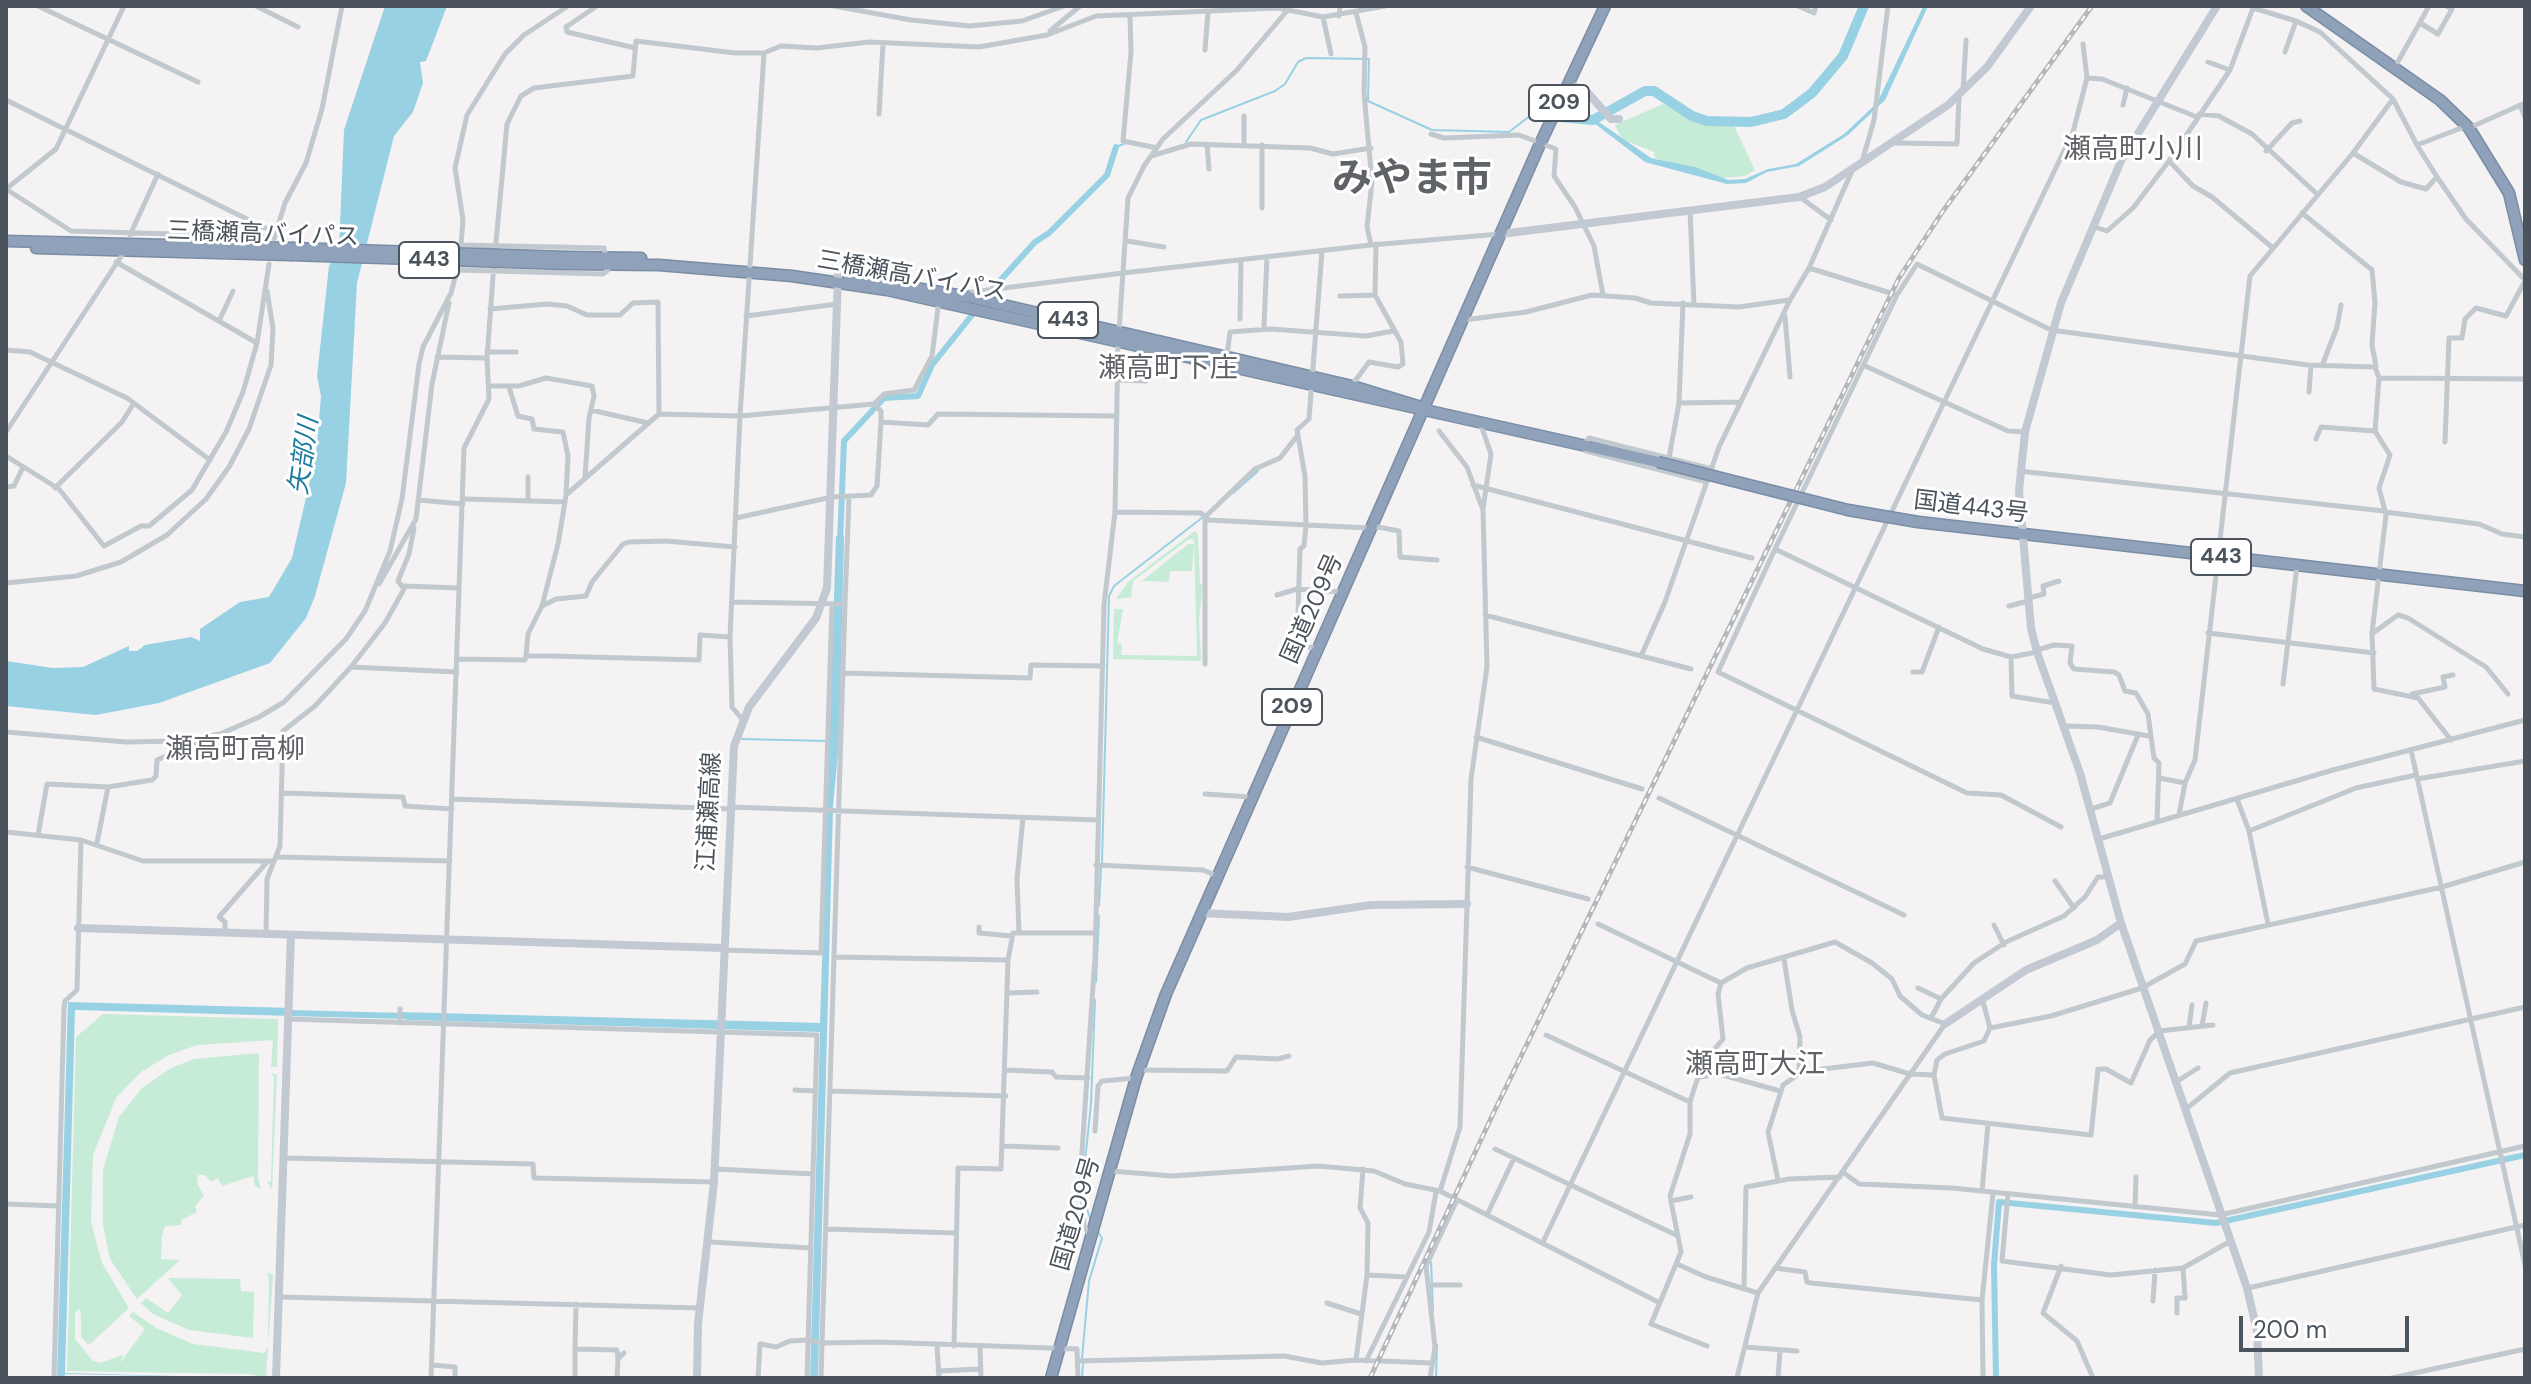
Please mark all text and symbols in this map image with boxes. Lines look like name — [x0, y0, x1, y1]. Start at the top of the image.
road number: 209 — [1529, 85, 1589, 121]
district label: 瀬高町小川 — [2063, 134, 2203, 168]
district label: みやま市 — [1332, 157, 1492, 205]
street label: 三橋瀬高バイパス — [167, 217, 359, 253]
road number: 443 — [399, 242, 459, 278]
street label: 三橋瀬高バイパス — [815, 246, 1009, 308]
road number: 443 — [1038, 302, 1098, 338]
district label: 瀬高町下庄 — [1098, 353, 1238, 387]
water label: 矢部川 — [284, 415, 326, 497]
street label: 国道443号 — [1912, 487, 2030, 529]
road number: 443 — [2191, 539, 2251, 575]
street label: 国道209号 — [1276, 550, 1350, 668]
road number: 209 — [1262, 689, 1322, 725]
district label: 瀬高町高柳 — [165, 734, 305, 768]
street label: 江浦瀬高線 — [692, 751, 728, 873]
district label: 瀬高町大江 — [1685, 1049, 1825, 1083]
street label: 国道209号 — [1047, 1154, 1107, 1274]
scale bar — [2243, 1300, 2413, 1350]
text: 200 m — [2253, 1314, 2327, 1345]

